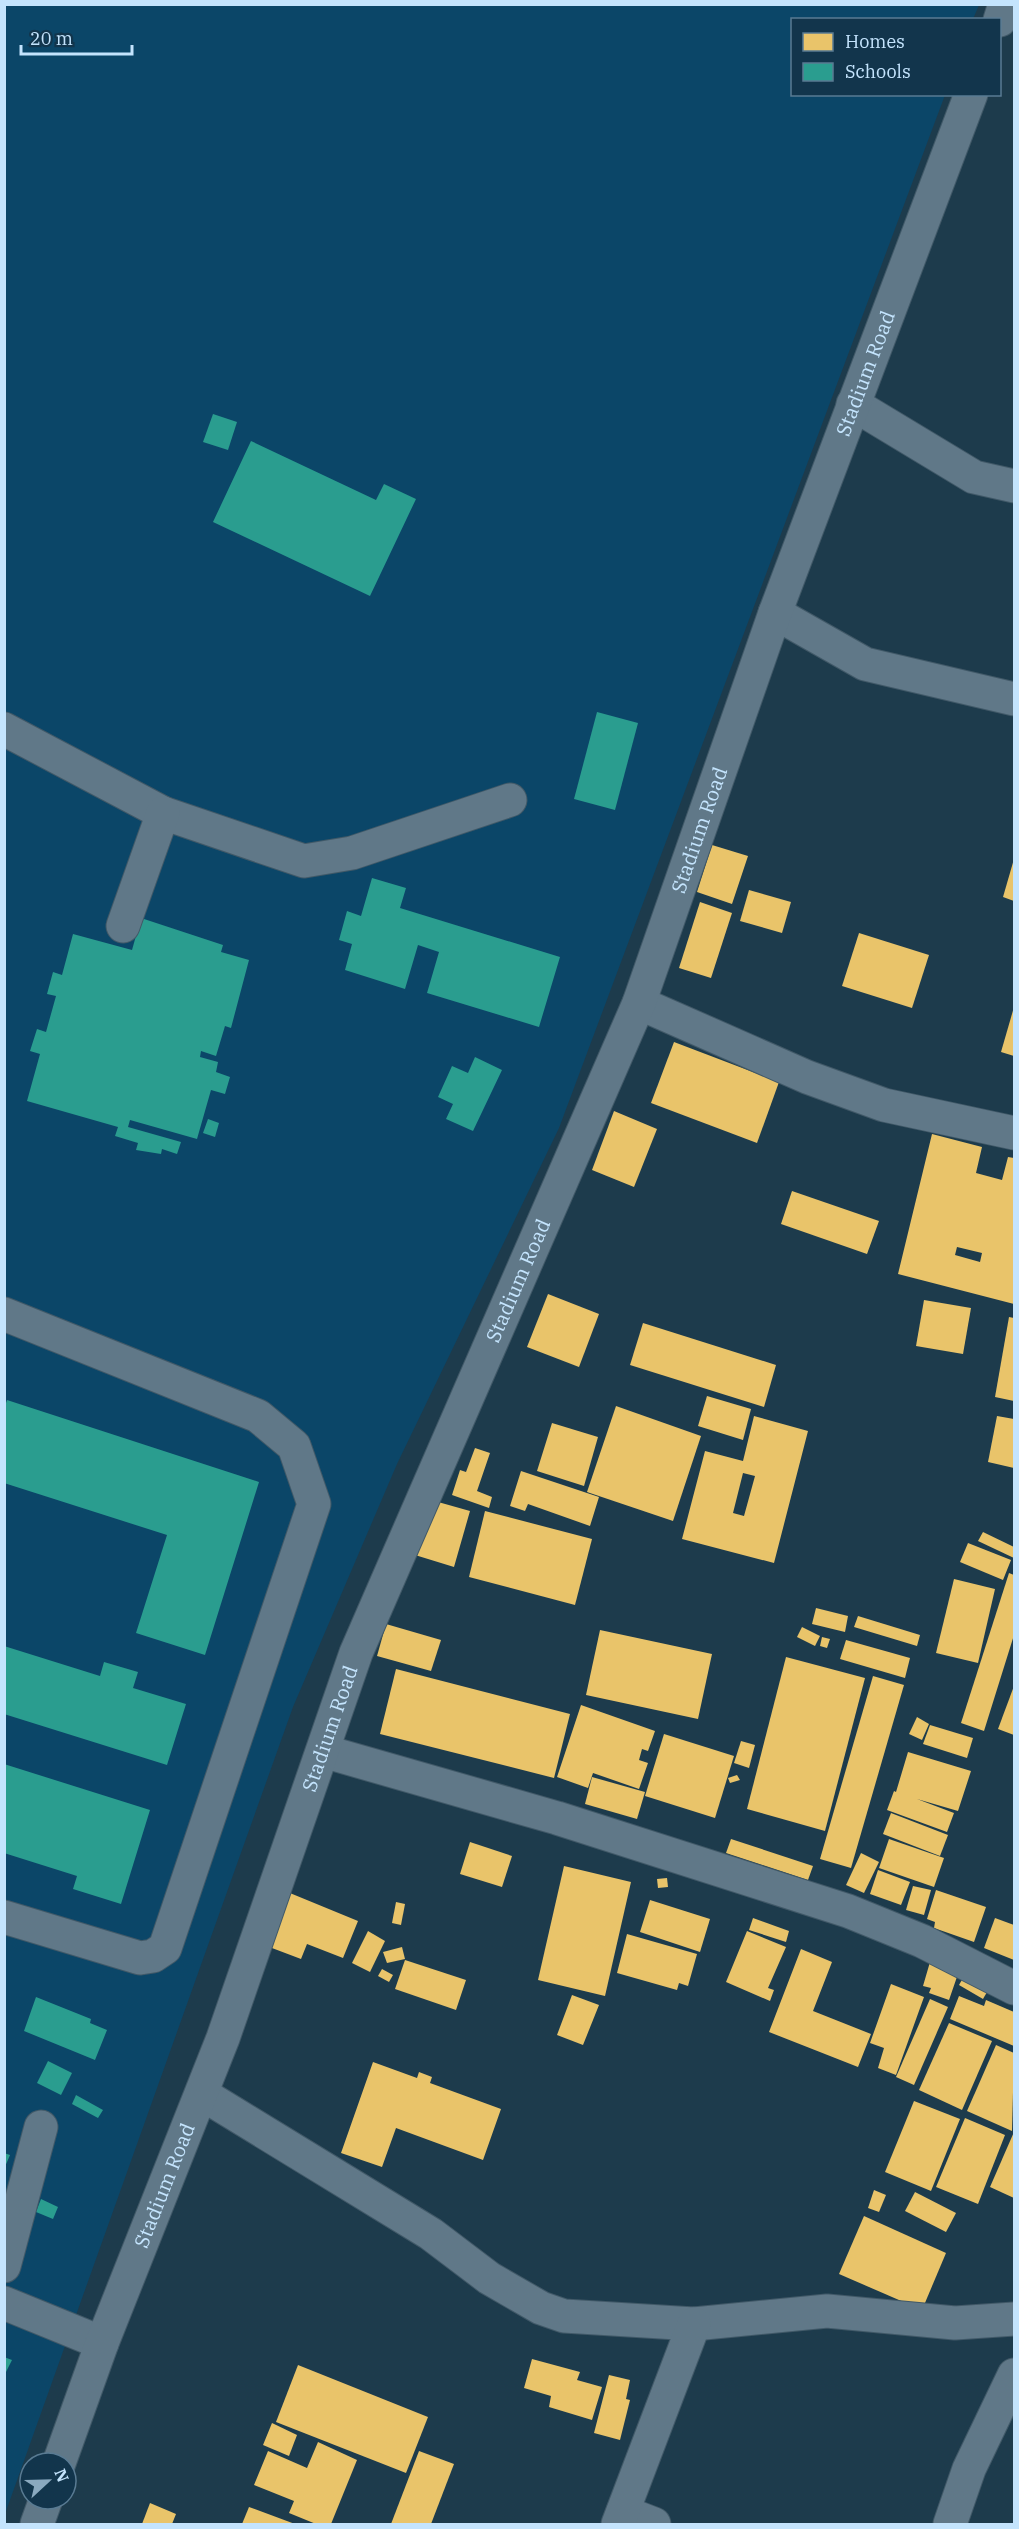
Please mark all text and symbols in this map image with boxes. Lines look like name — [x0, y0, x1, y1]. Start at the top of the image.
scale bar — [21, 18, 132, 56]
legend — [791, 18, 1001, 96]
text: 20 m — [30, 27, 73, 50]
text: Homes — [845, 30, 905, 53]
text: Schools — [845, 60, 911, 83]
street label: Stadium Road — [829, 307, 901, 440]
street label: Stadium Road — [664, 763, 733, 897]
street label: Stadium Road — [479, 1215, 556, 1346]
street label: Stadium Road — [295, 1662, 364, 1795]
street label: Stadium Road — [127, 2119, 201, 2252]
north arrow — [18, 2451, 78, 2511]
text: N — [50, 2466, 74, 2485]

